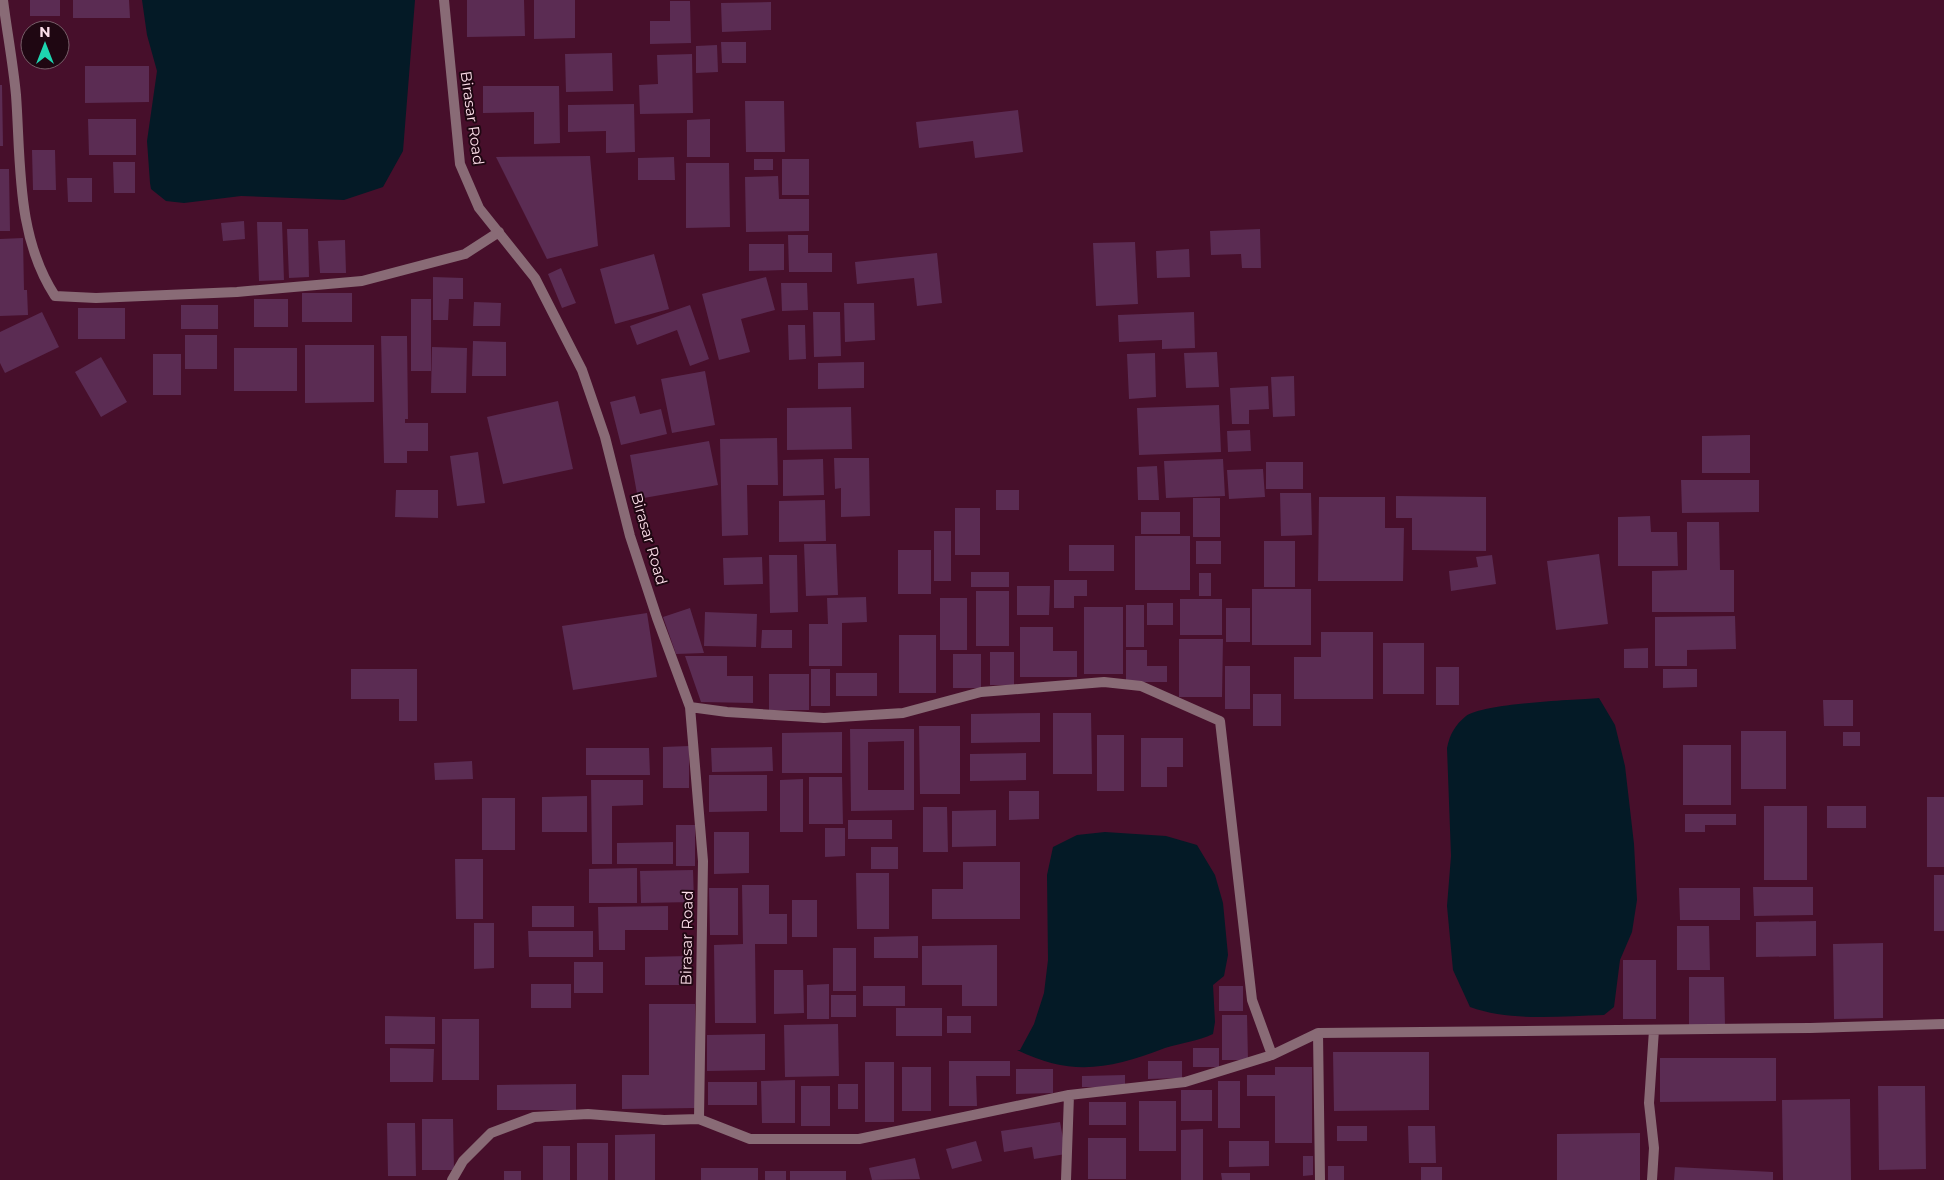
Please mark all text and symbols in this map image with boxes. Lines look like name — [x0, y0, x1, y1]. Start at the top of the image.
north arrow — [20, 20, 70, 70]
text: N — [39, 23, 51, 41]
street label: Birasar Road — [456, 70, 489, 166]
street label: Birasar Road — [627, 491, 672, 587]
street label: Birasar Road — [676, 890, 697, 986]

